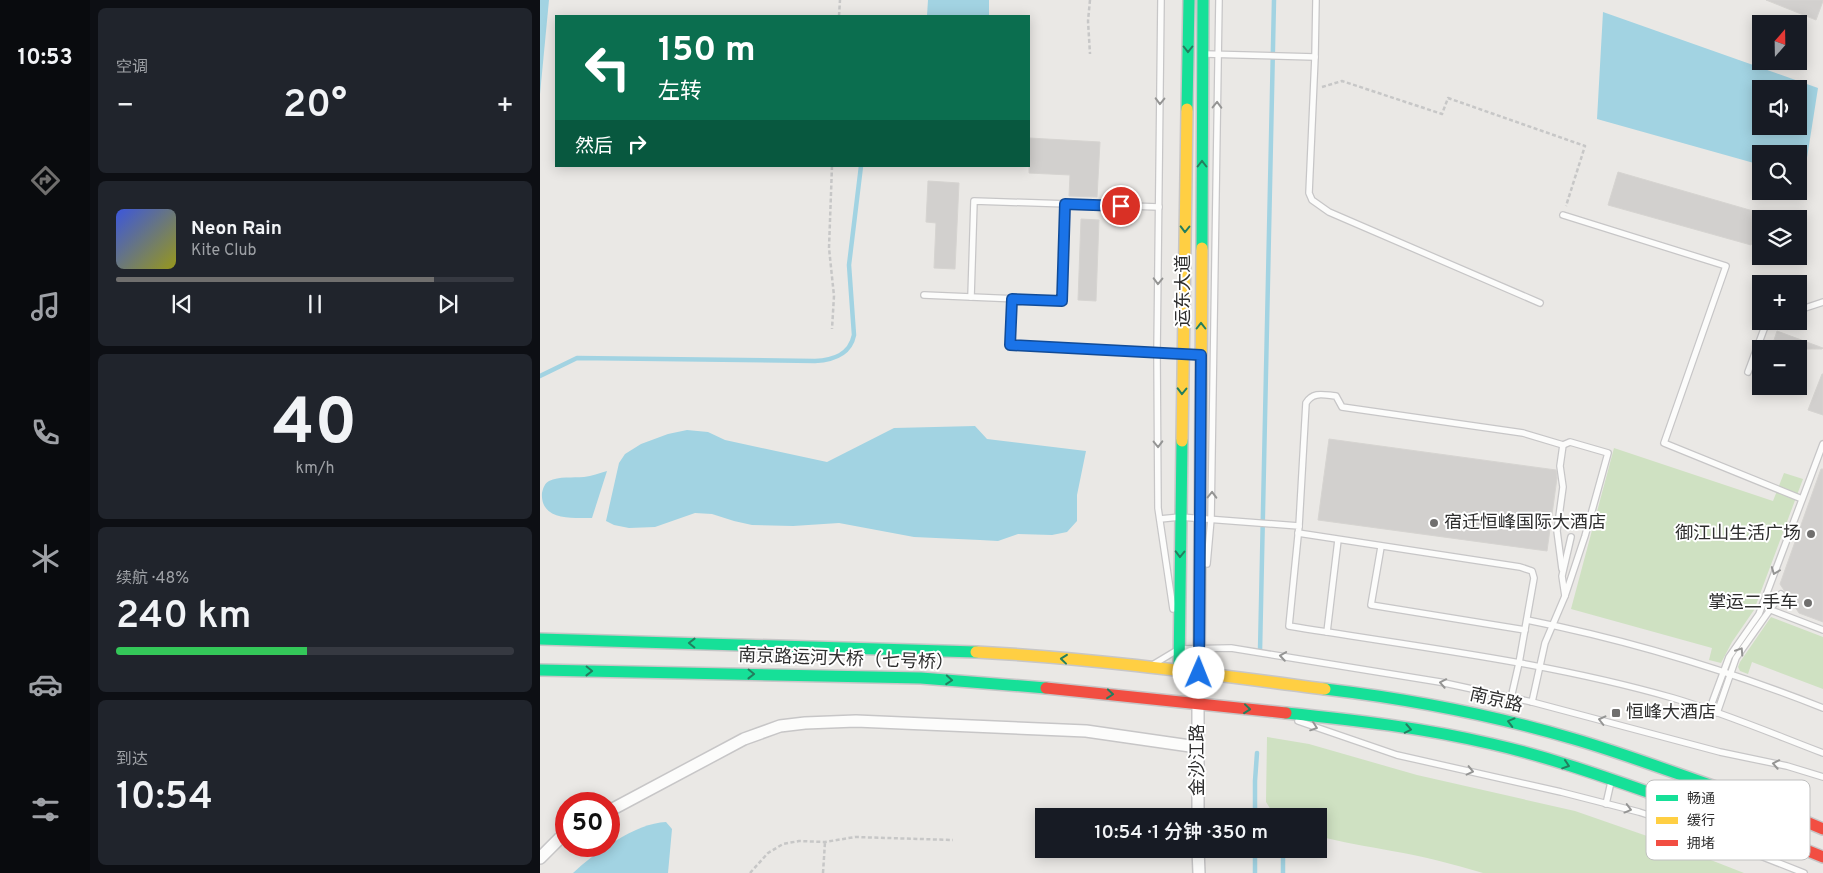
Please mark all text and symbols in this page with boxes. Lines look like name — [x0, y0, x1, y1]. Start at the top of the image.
north arrow — [1752, 15, 1808, 70]
map controls — [1752, 15, 1807, 395]
text: 150 m — [658, 29, 756, 73]
icon: left — [575, 35, 640, 100]
text: 10:53 — [17, 45, 73, 72]
one-way arrow — [1183, 45, 1193, 53]
text: 空调 — [116, 58, 148, 78]
text: 左转 — [658, 79, 702, 106]
button: sound — [1752, 80, 1807, 135]
text: 20° — [283, 82, 347, 131]
text: − — [116, 89, 134, 125]
text: + — [496, 89, 514, 125]
one-way arrow — [1155, 98, 1165, 105]
one-way arrow — [1212, 100, 1222, 108]
icon: right — [623, 130, 651, 158]
text: 然后 — [575, 135, 613, 159]
button: search — [1752, 145, 1807, 200]
one-way arrow — [1197, 160, 1207, 168]
icon: directions — [28, 163, 63, 198]
pin — [1100, 185, 1142, 227]
icon: arrive — [1107, 192, 1135, 220]
button: layers — [1752, 210, 1807, 265]
text: Neon Rain — [191, 217, 282, 241]
one-way arrow — [1180, 225, 1191, 233]
text: Kite Club — [191, 241, 256, 261]
street label: 运东大道 — [1173, 255, 1196, 327]
button: + — [1752, 275, 1807, 330]
one-way arrow — [1152, 277, 1163, 285]
icon: music — [28, 289, 63, 324]
icon: previous — [168, 290, 196, 318]
icon: pause — [301, 290, 329, 318]
icon: next — [434, 290, 462, 318]
one-way arrow — [1196, 322, 1206, 330]
button: − — [1752, 340, 1807, 395]
text: 40 — [273, 385, 357, 467]
one-way arrow — [1177, 388, 1187, 395]
icon: phone — [28, 415, 63, 450]
one-way arrow — [1152, 440, 1163, 448]
text: km/h — [296, 459, 334, 479]
one-way arrow — [1207, 490, 1217, 498]
place label: 宿迁恒峰国际大酒店 — [1444, 512, 1606, 535]
marker: 宿迁恒峰国际大酒店 — [1428, 517, 1440, 529]
place label: 御江山生活广场 — [1675, 523, 1801, 546]
marker: 御江山生活广场 — [1805, 528, 1817, 540]
icon: climate — [28, 541, 63, 576]
one-way arrow — [1175, 550, 1185, 558]
one-way arrow — [1771, 566, 1781, 575]
text: 续航 · 48% — [116, 569, 189, 589]
place label: 掌运二手车 — [1708, 592, 1798, 615]
text: 240 km — [116, 593, 251, 642]
marker: 掌运二手车 — [1802, 597, 1814, 609]
one-way arrow — [688, 638, 696, 648]
street label: 南京路运河大桥（七号桥） — [738, 645, 954, 675]
position arrow — [1172, 646, 1224, 698]
one-way arrow — [1734, 648, 1744, 657]
one-way arrow — [1279, 652, 1288, 662]
one-way arrow — [1060, 654, 1068, 665]
one-way arrow — [585, 666, 593, 676]
icon: car — [28, 667, 63, 702]
one-way arrow — [747, 669, 755, 680]
one-way arrow — [945, 675, 953, 686]
one-way arrow — [1439, 678, 1448, 689]
street label: 南京路 — [1467, 684, 1525, 718]
one-way arrow — [1107, 688, 1115, 699]
place label: 恒峰大酒店 — [1626, 702, 1716, 725]
one-way arrow — [1243, 703, 1251, 714]
marker: 恒峰大酒店 — [1610, 707, 1622, 719]
one-way arrow — [1597, 715, 1606, 726]
one-way arrow — [1506, 717, 1515, 728]
one-way arrow — [1309, 721, 1318, 731]
one-way arrow — [1404, 723, 1412, 733]
street label: 金沙江路 — [1187, 724, 1210, 796]
text: 到达 — [116, 750, 148, 770]
one-way arrow — [1562, 759, 1570, 769]
one-way arrow — [1772, 759, 1781, 769]
one-way arrow — [1465, 765, 1474, 776]
text: 10:54 — [116, 774, 213, 823]
legend — [1646, 780, 1810, 860]
text: 畅通 — [1687, 791, 1715, 808]
icon: filters — [28, 792, 63, 827]
speed limit sign: 50 — [555, 792, 620, 857]
one-way arrow — [1623, 804, 1631, 814]
text: 缓行 — [1687, 813, 1715, 830]
text: 10:54 · 1 分钟 · 350 m — [1094, 821, 1268, 845]
text: 拥堵 — [1687, 836, 1715, 853]

